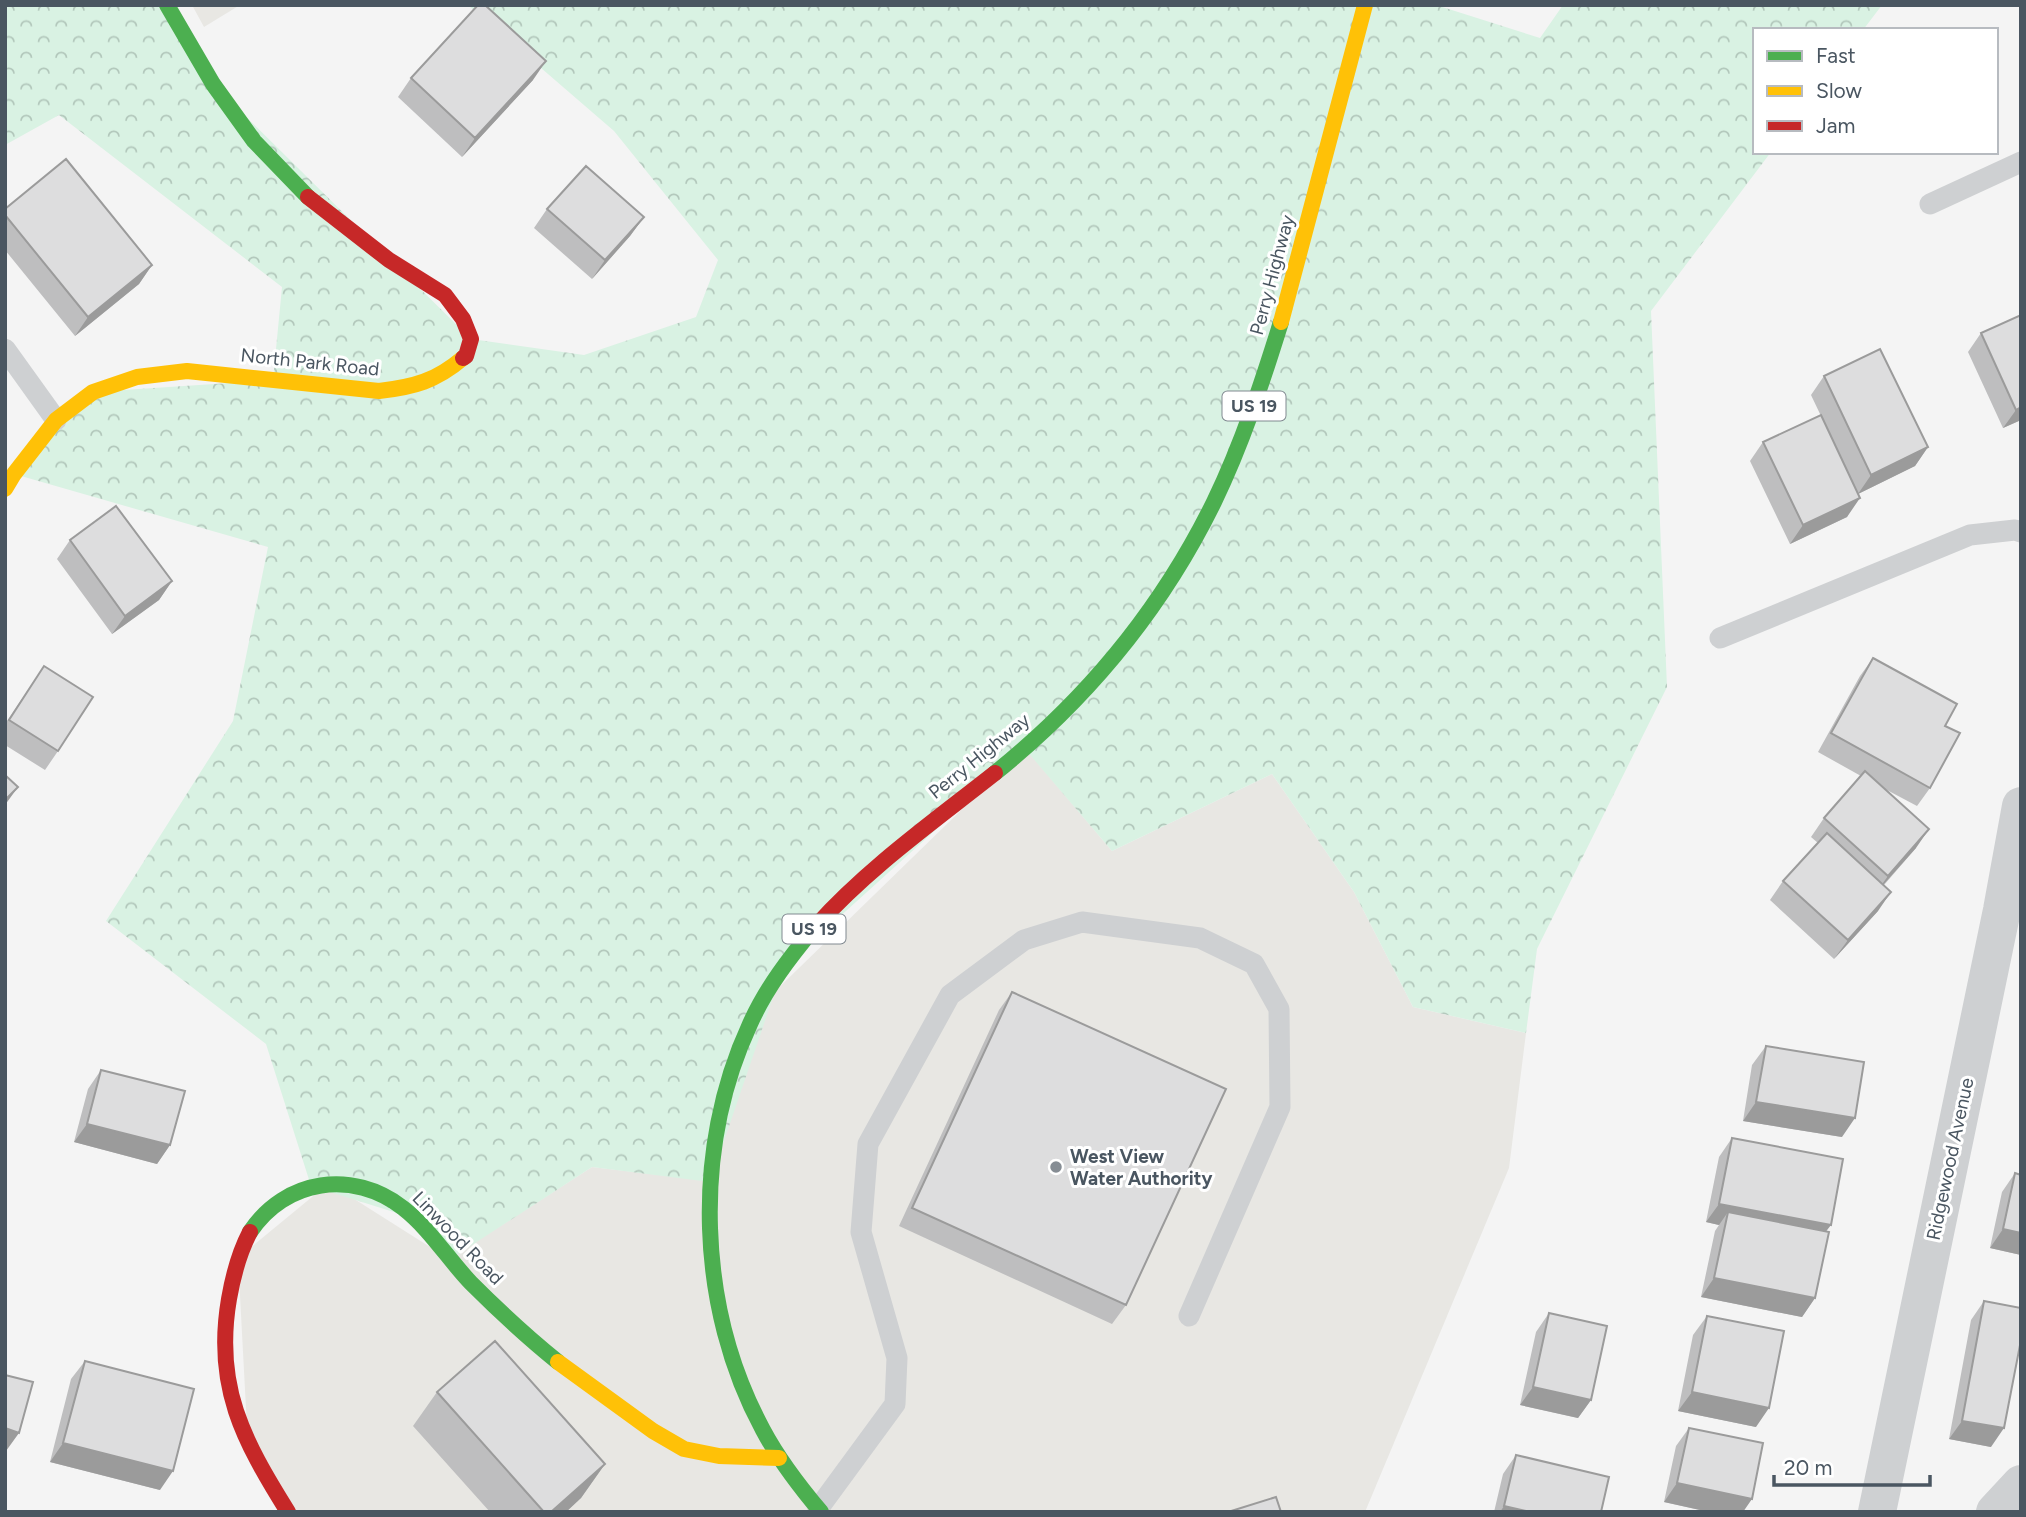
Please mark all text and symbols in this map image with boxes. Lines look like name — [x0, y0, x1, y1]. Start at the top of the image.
legend — [1753, 28, 1998, 154]
text: Fast — [1816, 43, 1856, 68]
text: Slow — [1816, 78, 1862, 103]
text: Jam — [1816, 113, 1855, 138]
street label: Perry Highway — [1245, 213, 1299, 337]
street label: North Park Road — [240, 343, 380, 381]
road number: US 19 — [1222, 392, 1286, 420]
street label: Perry Highway — [924, 708, 1034, 804]
road number: US 19 — [782, 914, 846, 944]
street label: Ridgewood Avenue — [1922, 1076, 1978, 1242]
place label: West View Water Authority — [1070, 1145, 1212, 1190]
marker: West View Water Authority — [1048, 1159, 1064, 1175]
street label: Linwood Road — [408, 1186, 508, 1290]
scale bar — [1774, 1444, 1930, 1488]
text: 20 m — [1784, 1455, 1832, 1480]

